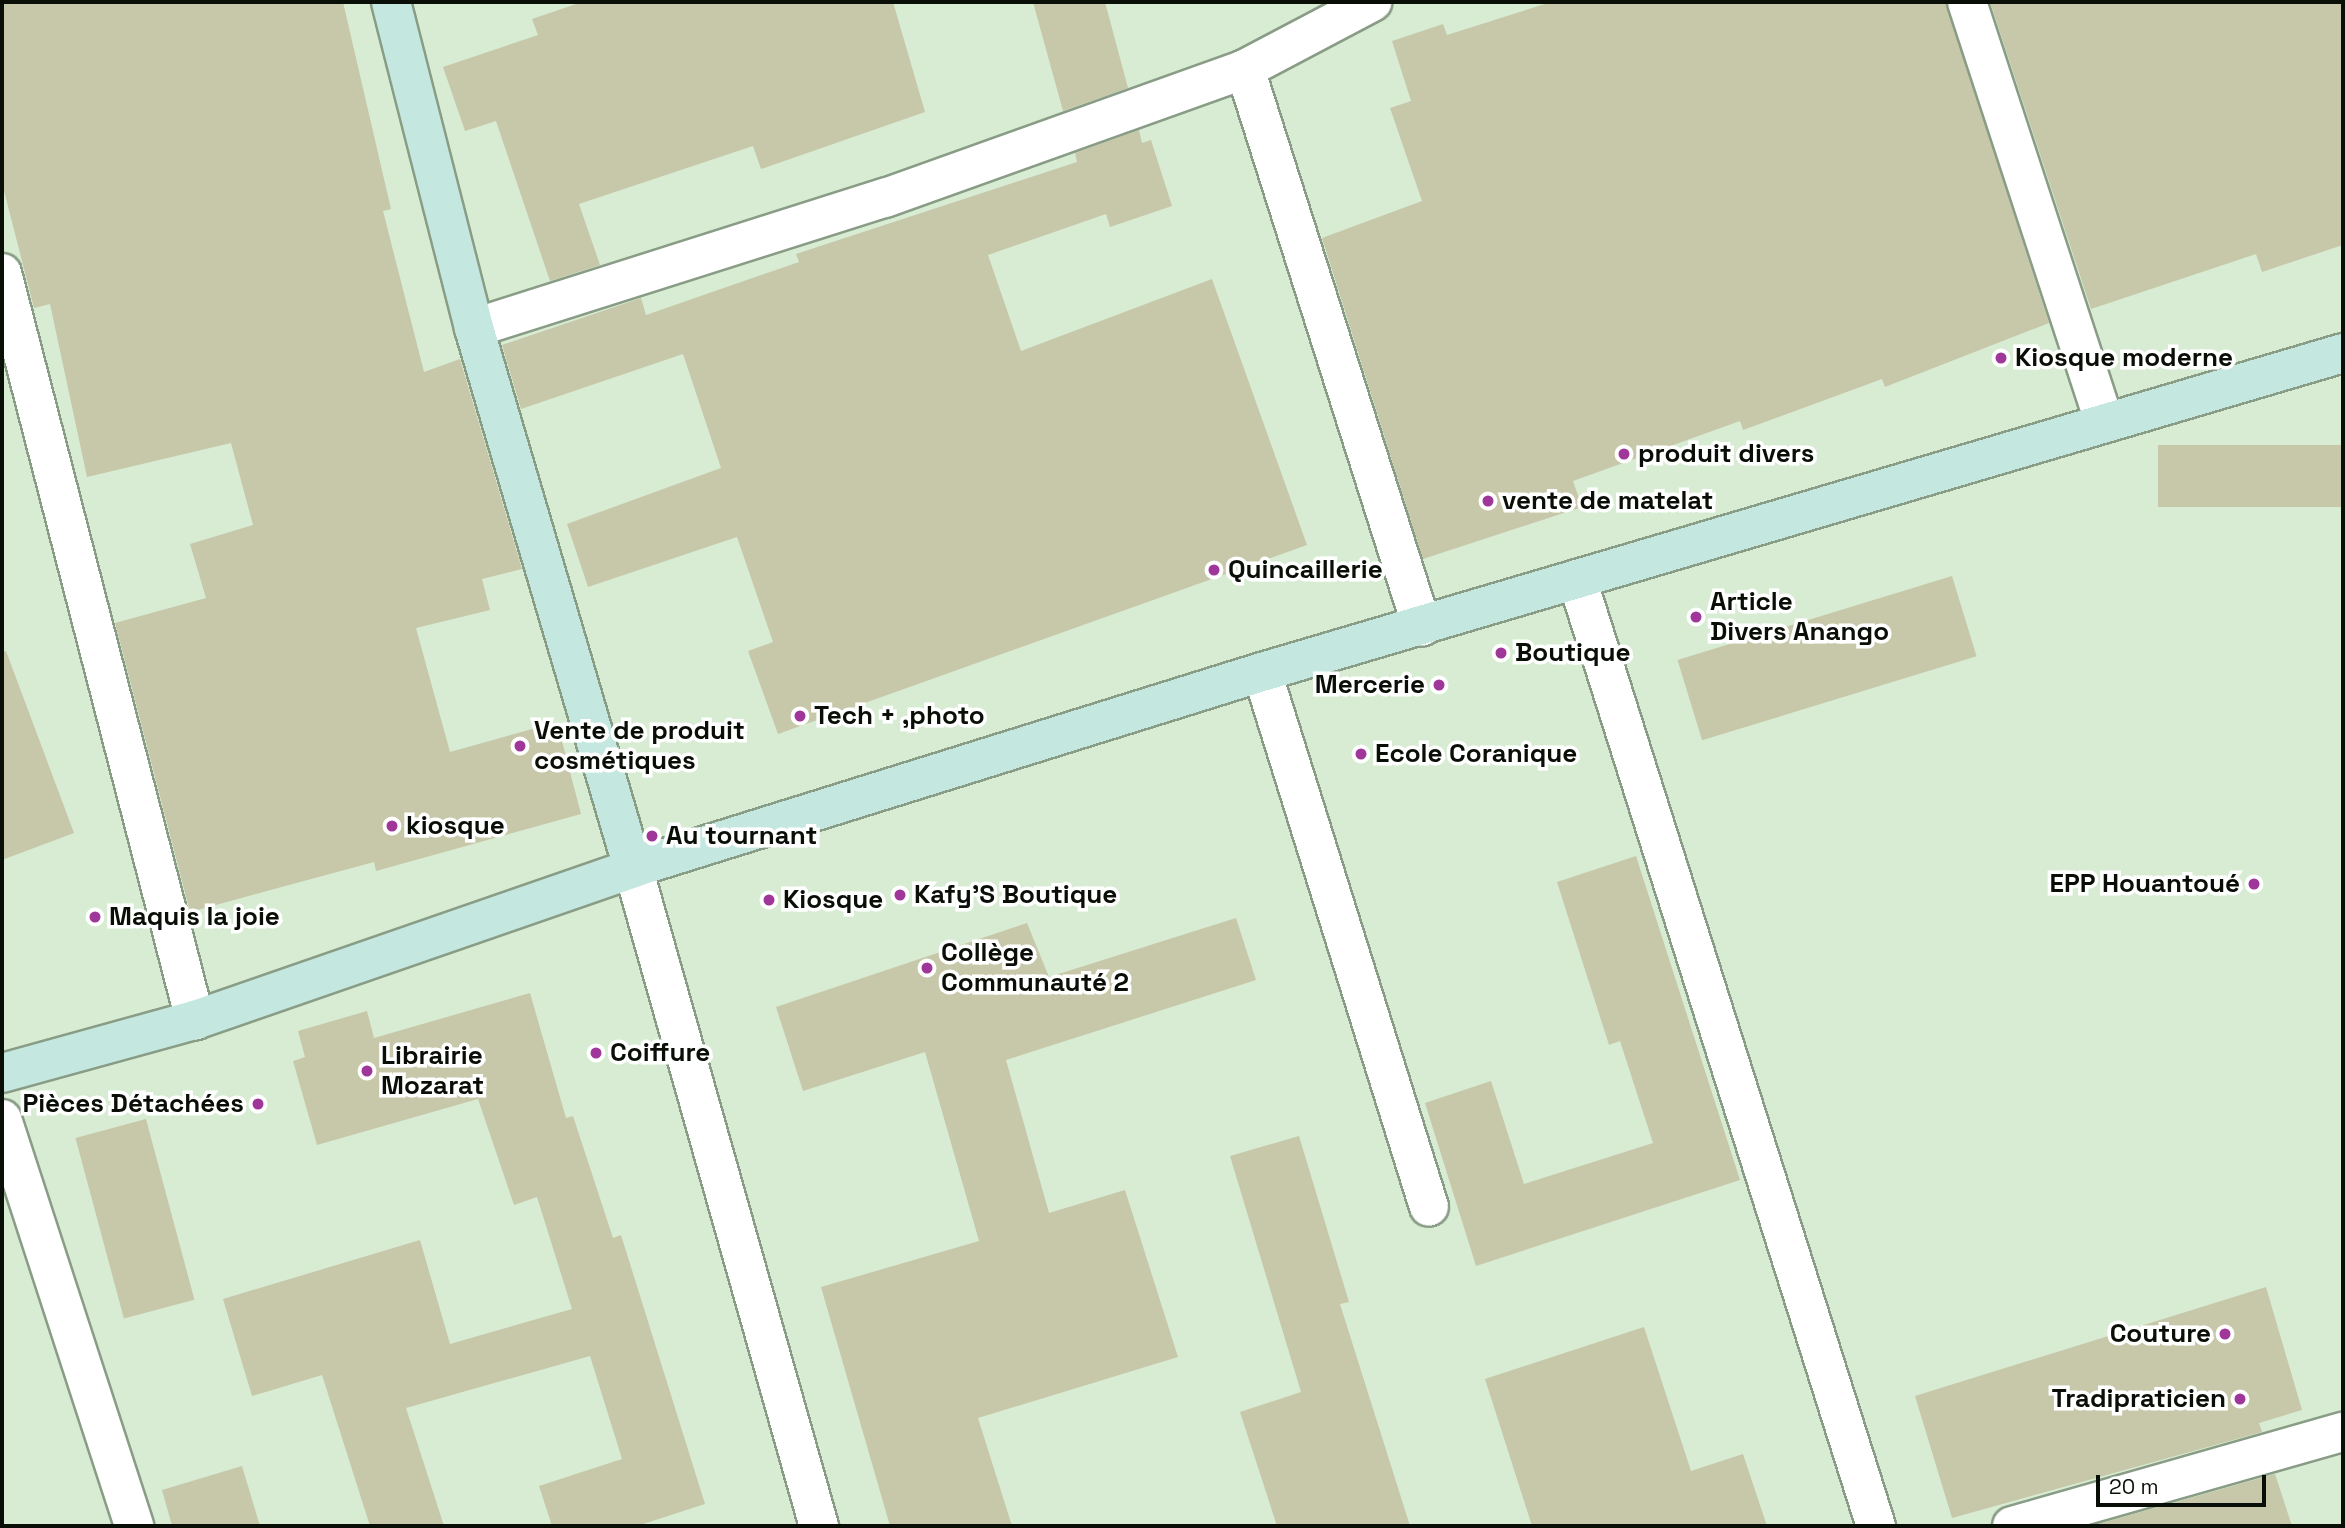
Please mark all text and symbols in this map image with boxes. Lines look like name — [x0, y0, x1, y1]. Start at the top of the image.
place label: Kiosque moderne — [2015, 342, 2233, 374]
marker: Kiosque moderne — [1993, 350, 2009, 366]
place label: produit divers — [1638, 438, 1814, 470]
marker: produit divers — [1616, 446, 1632, 462]
place label: vente de matelat — [1502, 485, 1713, 517]
marker: vente de matelat — [1480, 493, 1496, 509]
place label: Quincaillerie — [1228, 554, 1383, 586]
marker: Quincaillerie — [1206, 562, 1222, 578]
place label: Article Divers Anango — [1710, 586, 1889, 648]
marker: Article Divers Anango — [1688, 609, 1704, 625]
place label: Boutique — [1515, 637, 1631, 669]
marker: Boutique — [1493, 645, 1509, 661]
place label: Mercerie — [1315, 669, 1425, 701]
marker: Mercerie — [1431, 677, 1447, 693]
place label: Tech + ,photo — [814, 700, 985, 732]
marker: Tech + ,photo — [792, 708, 808, 724]
place label: Vente de produit cosmétiques — [534, 715, 745, 776]
marker: Vente de produit cosmétiques — [512, 738, 528, 754]
place label: Ecole Coranique — [1375, 738, 1577, 770]
marker: Ecole Coranique — [1353, 746, 1369, 762]
place label: kiosque — [406, 810, 505, 842]
marker: kiosque — [384, 818, 400, 834]
place label: Au tournant — [666, 820, 817, 852]
marker: Au tournant — [644, 828, 660, 844]
place label: EPP Houantoué — [2050, 868, 2240, 900]
marker: EPP Houantoué — [2246, 876, 2262, 892]
place label: Kafy'S Boutique — [914, 879, 1117, 911]
place label: Kiosque — [783, 884, 883, 916]
marker: Kafy'S Boutique — [892, 887, 908, 903]
marker: Kiosque — [761, 892, 777, 908]
place label: Maquis la joie — [109, 901, 280, 933]
marker: Maquis la joie — [87, 909, 103, 925]
place label: Collège Communauté 2 — [941, 937, 1129, 998]
marker: Collège Communauté 2 — [919, 960, 935, 976]
place label: Coiffure — [610, 1037, 710, 1069]
place label: Librairie Mozarat — [381, 1040, 484, 1102]
marker: Coiffure — [588, 1045, 604, 1061]
marker: Librairie Mozarat — [359, 1063, 375, 1079]
place label: Pièces Détachées — [23, 1088, 244, 1120]
marker: Pièces Détachées — [250, 1096, 266, 1112]
place label: Couture — [2110, 1318, 2211, 1350]
marker: Couture — [2217, 1326, 2233, 1342]
place label: Tradipraticien — [2052, 1383, 2226, 1415]
marker: Tradipraticien — [2232, 1391, 2248, 1407]
scale bar — [2100, 1462, 2270, 1506]
text: 20 m — [2109, 1473, 2159, 1500]

